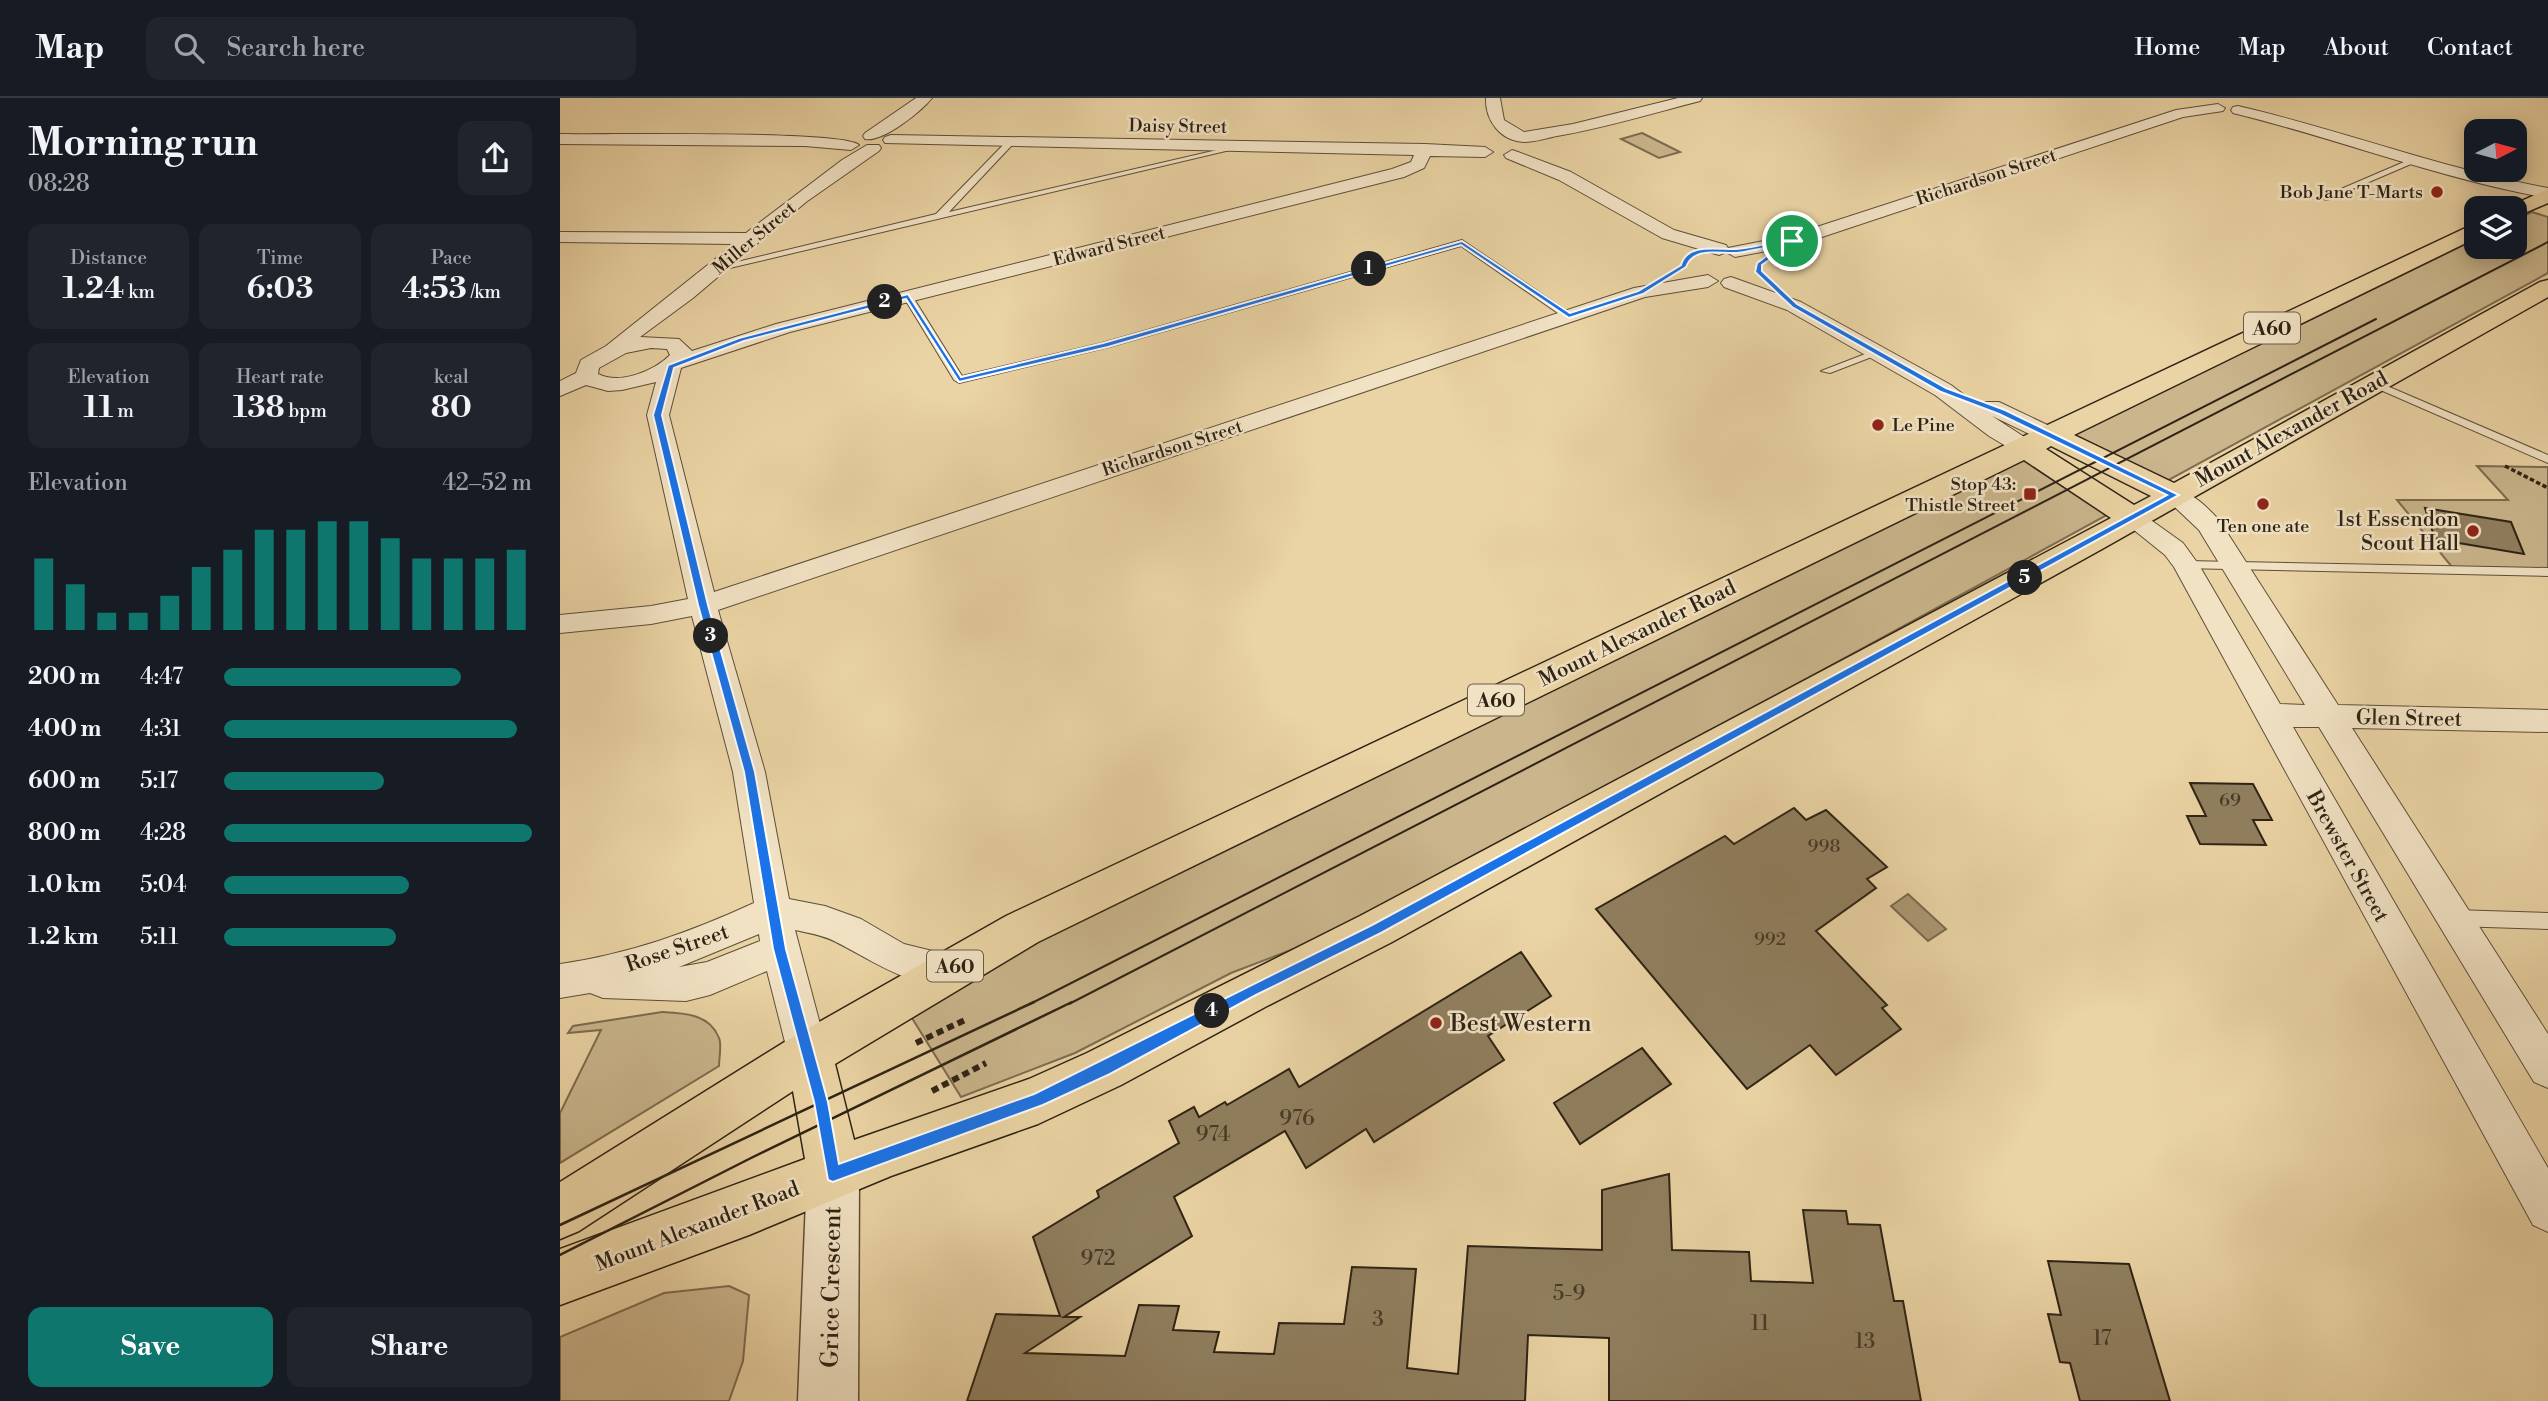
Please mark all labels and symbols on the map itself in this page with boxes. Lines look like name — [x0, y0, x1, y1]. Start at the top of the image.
street label: Daisy Street — [1128, 114, 1228, 139]
north arrow — [2464, 119, 2527, 182]
street label: Richardson Street — [1913, 144, 2060, 211]
place label: Bob Jane T-Marts — [2279, 181, 2423, 204]
marker: Bob Jane T-Marts — [2429, 184, 2445, 200]
street label: Miller Street — [708, 196, 801, 280]
pin — [1762, 211, 1822, 271]
street label: Edward Street — [1051, 221, 1168, 272]
pin: 1 — [1352, 252, 1386, 286]
pin: 2 — [868, 284, 902, 320]
road number: A60 — [2244, 312, 2300, 344]
street label: Mount Alexander Road — [2190, 366, 2393, 494]
place label: Le Pine — [1892, 414, 1955, 437]
street label: Richardson Street — [1099, 415, 1246, 482]
marker: Le Pine — [1870, 417, 1886, 433]
place label: Stop 43: Thistle Street — [1905, 473, 2017, 517]
marker: Stop 43: Thistle Street — [2022, 486, 2038, 502]
marker: Ten one ate — [2255, 496, 2271, 512]
place label: 1st Essendon Scout Hall — [2337, 507, 2459, 557]
place label: Ten one ate — [2217, 515, 2309, 538]
marker: 1st Essendon Scout Hall — [2465, 523, 2481, 539]
pin: 5 — [2008, 560, 2042, 596]
street label: Mount Alexander Road — [1534, 575, 1741, 693]
pin: 3 — [694, 618, 728, 654]
road number: A60 — [1468, 684, 1524, 716]
street label: Glen Street — [2356, 705, 2463, 733]
street label: Brewster Street — [2300, 785, 2394, 927]
house number: 69 — [2219, 789, 2241, 812]
house number: 998 — [1808, 835, 1840, 858]
street label: Rose Street — [622, 919, 733, 979]
house number: 992 — [1754, 928, 1786, 951]
road number: A60 — [927, 950, 983, 982]
pin: 4 — [1194, 993, 1230, 1028]
place label: Best Western — [1449, 1009, 1592, 1039]
marker: Best Western — [1428, 1015, 1444, 1031]
house number: 976 — [1279, 1106, 1315, 1132]
house number: 974 — [1196, 1122, 1230, 1148]
street label: Mount Alexander Road — [592, 1176, 803, 1278]
street label: Grice Crescent — [816, 1205, 848, 1368]
house number: 972 — [1080, 1246, 1116, 1272]
house number: 5-9 — [1553, 1281, 1585, 1307]
house number: 3 — [1372, 1307, 1384, 1333]
house number: 11 — [1751, 1311, 1769, 1337]
house number: 17 — [2093, 1326, 2112, 1352]
house number: 13 — [1855, 1329, 1875, 1355]

